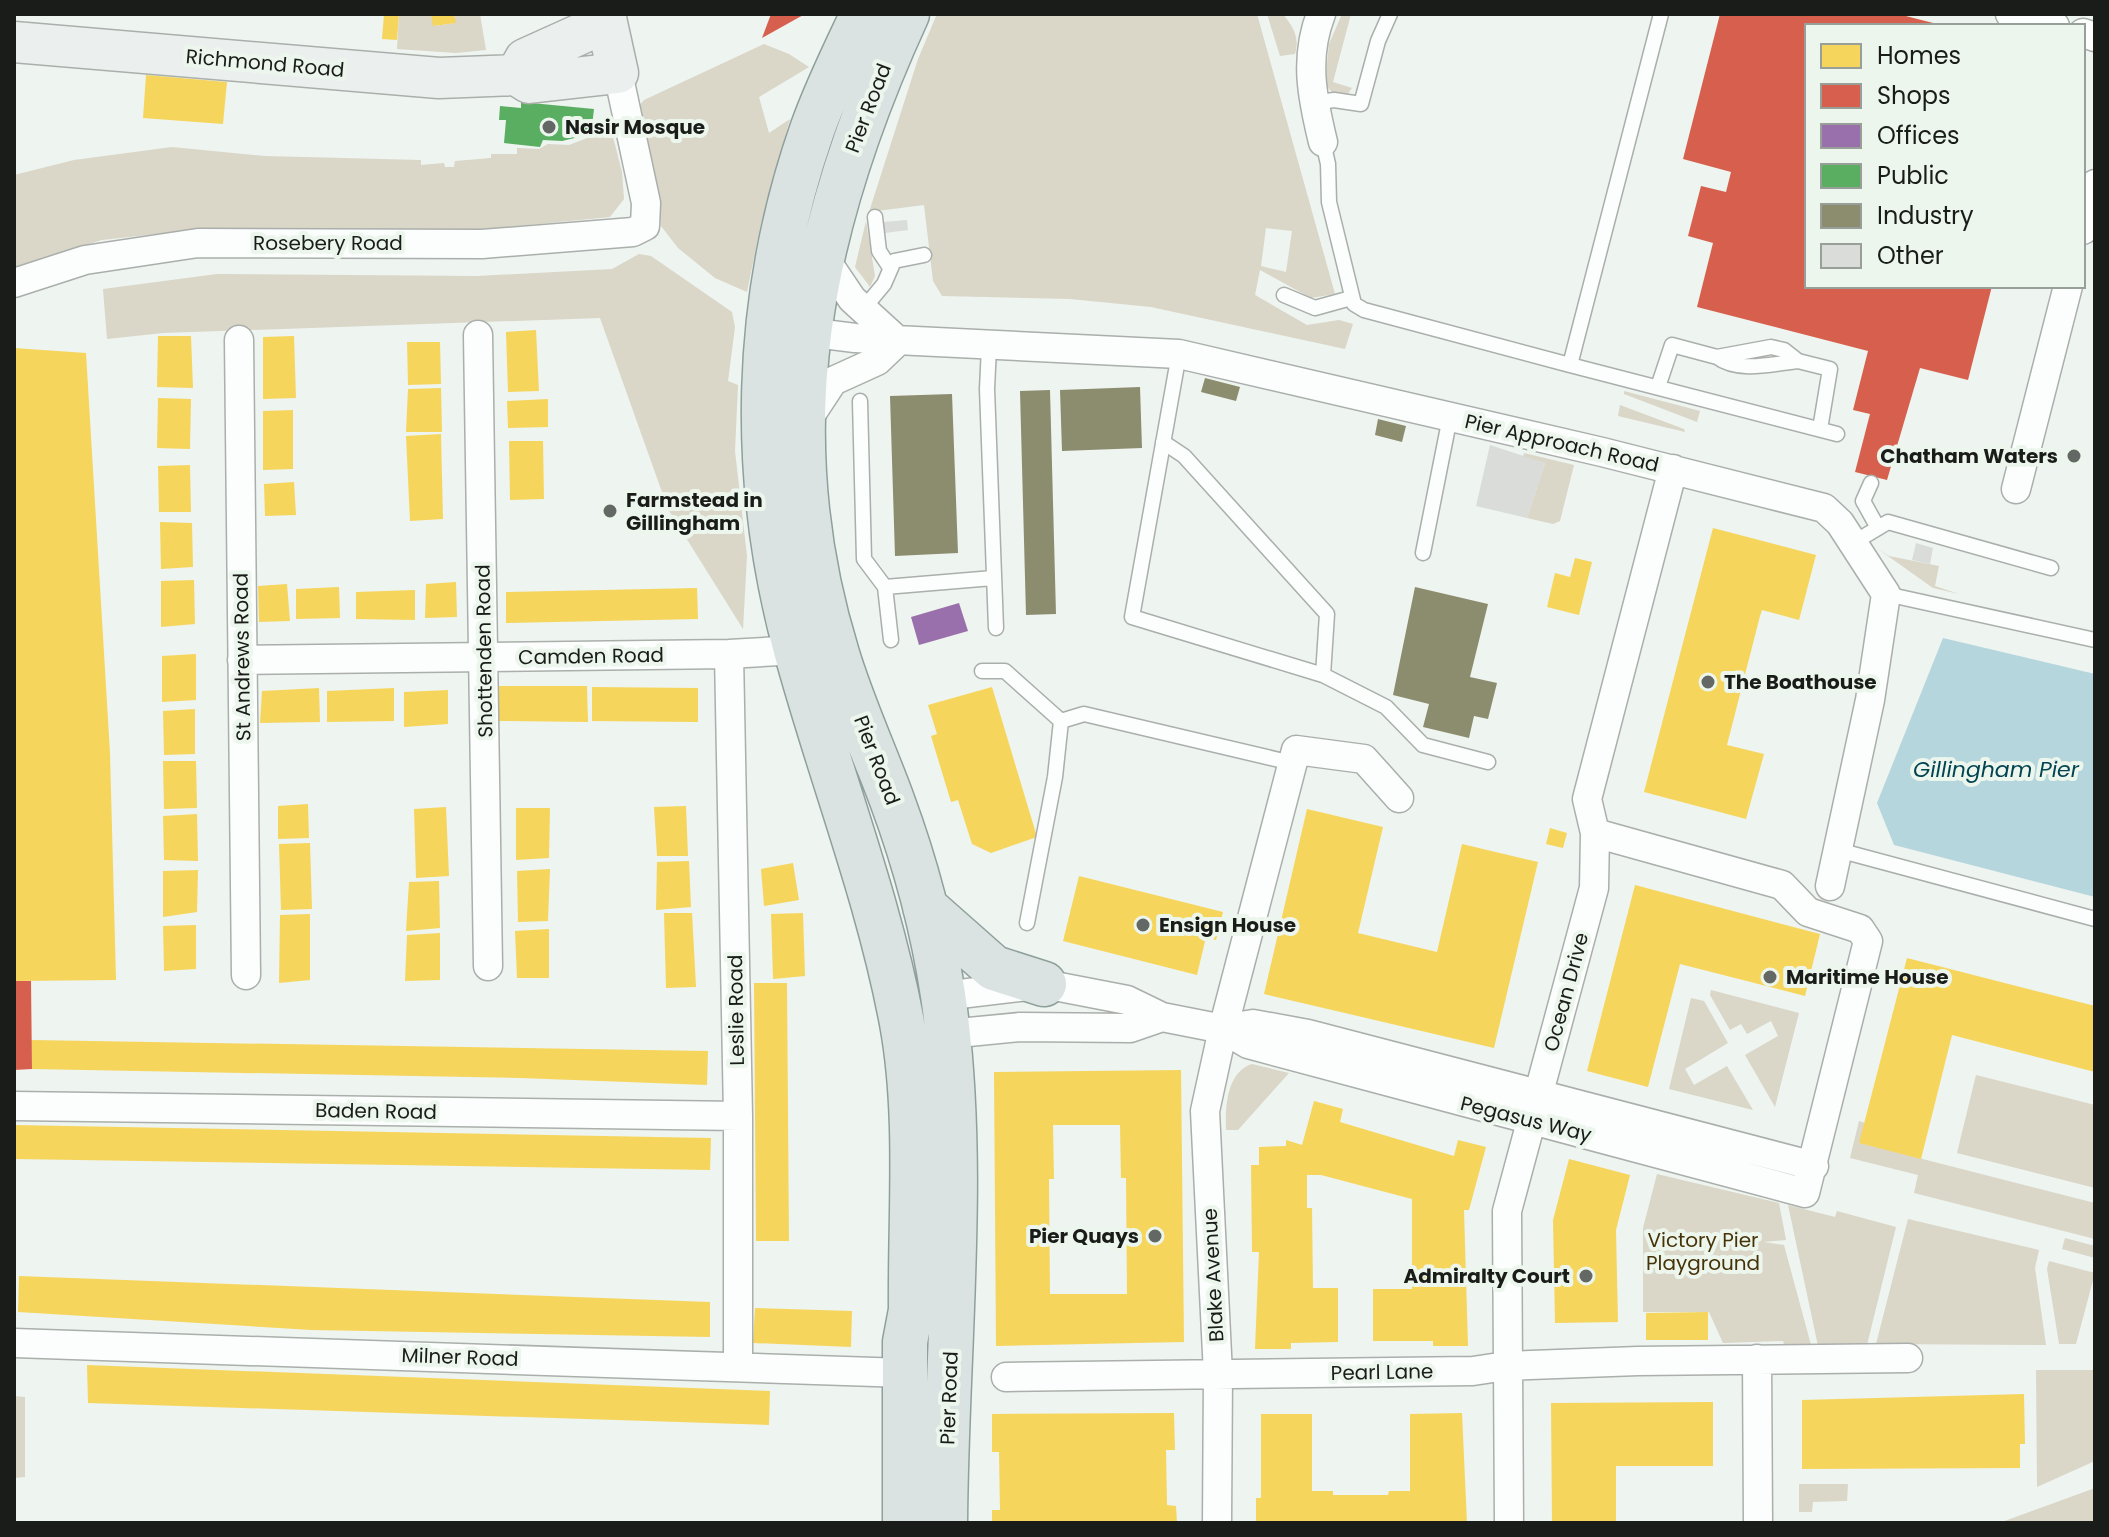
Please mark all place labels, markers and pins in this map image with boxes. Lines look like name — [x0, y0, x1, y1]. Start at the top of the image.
place label: Nasir Mosque — [565, 113, 705, 141]
marker: Nasir Mosque — [540, 118, 558, 136]
place label: Chatham Waters — [1880, 442, 2058, 470]
marker: Chatham Waters — [2065, 447, 2083, 465]
place label: Farmstead in Gillingham — [626, 486, 763, 537]
marker: Farmstead in Gillingham — [601, 502, 619, 520]
place label: The Boathouse — [1724, 668, 1877, 696]
marker: The Boathouse — [1699, 673, 1717, 691]
place label: Ensign House — [1159, 911, 1296, 939]
marker: Ensign House — [1134, 916, 1152, 934]
place label: Maritime House — [1786, 963, 1948, 991]
marker: Maritime House — [1761, 968, 1779, 986]
place label: Pier Quays — [1029, 1222, 1139, 1250]
marker: Pier Quays — [1146, 1227, 1164, 1245]
place label: Admiralty Court — [1403, 1262, 1570, 1290]
marker: Admiralty Court — [1577, 1267, 1595, 1285]

